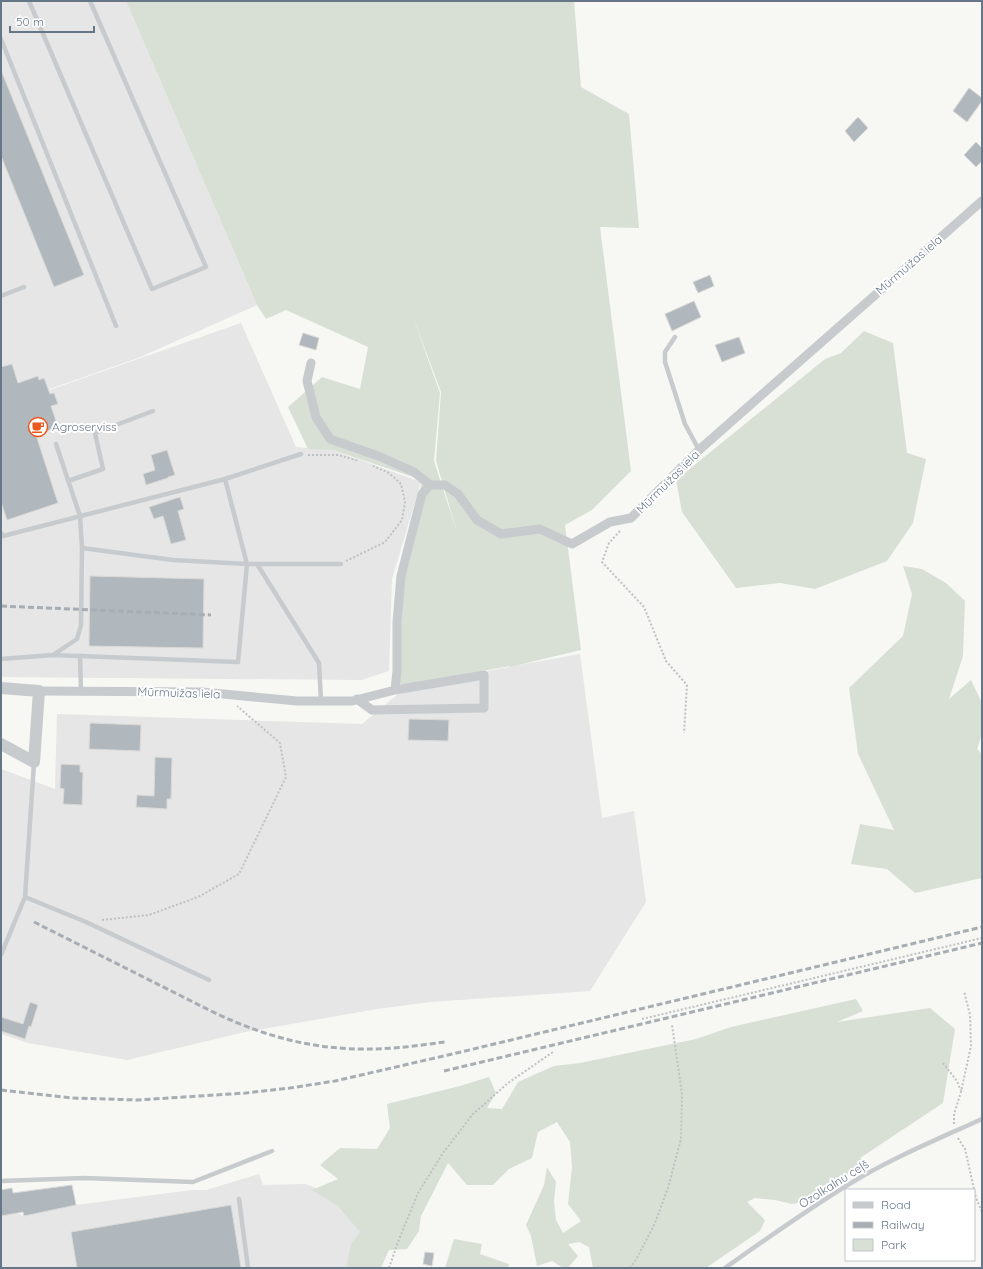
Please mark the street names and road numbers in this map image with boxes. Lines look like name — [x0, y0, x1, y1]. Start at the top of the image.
street label: Mūrmuižas iela — [872, 232, 945, 298]
street label: Mūrmuižas iela — [633, 447, 702, 516]
street label: Mūrmuižas iela — [137, 684, 221, 701]
street label: Ozolkalnu ceļš — [796, 1156, 872, 1211]

